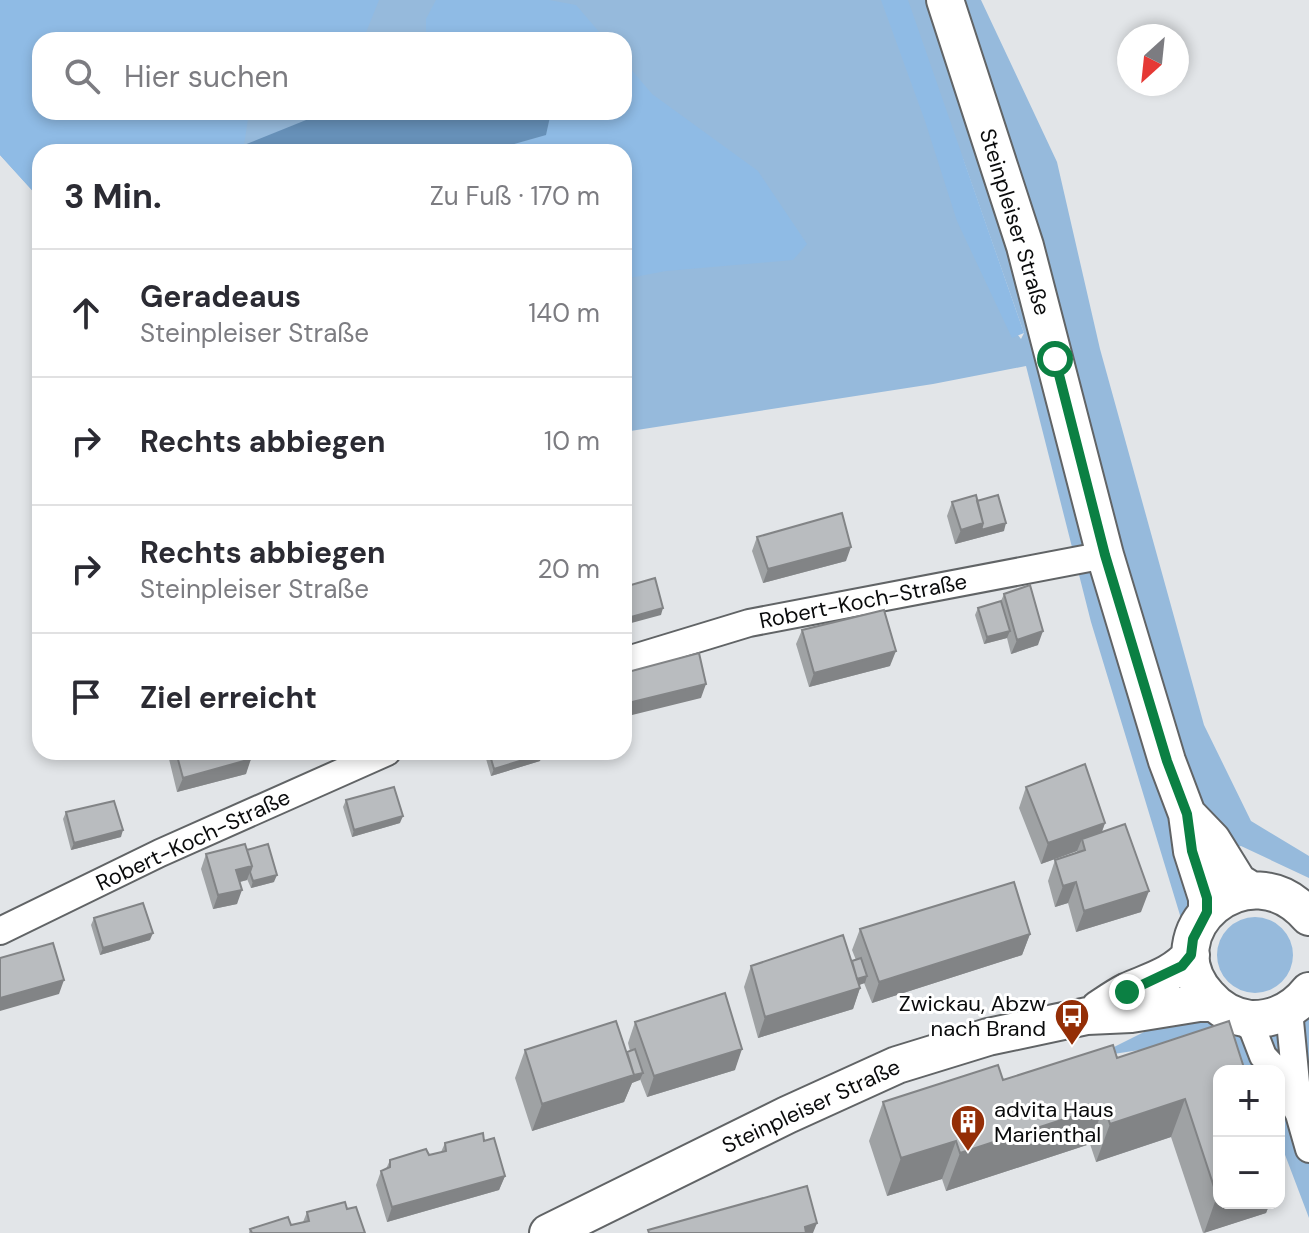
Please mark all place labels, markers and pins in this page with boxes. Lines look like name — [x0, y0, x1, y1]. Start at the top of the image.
place label: Zwickau, Abzw nach Brand — [899, 989, 1046, 1043]
bus stop icon: Zwickau, Abzw nach Brand — [1053, 997, 1091, 1047]
place label: advita Haus Marienthal — [994, 1095, 1114, 1149]
building icon: advita Haus Marienthal — [949, 1103, 987, 1153]

